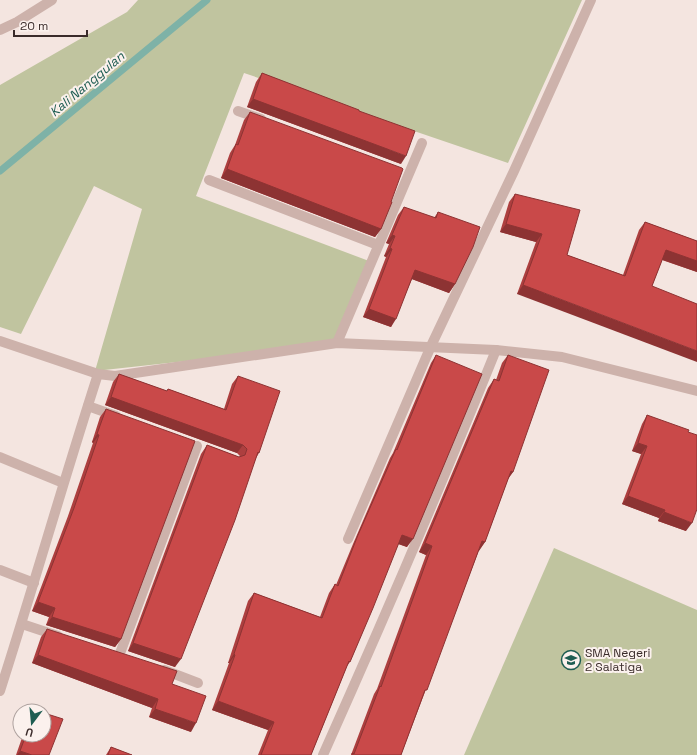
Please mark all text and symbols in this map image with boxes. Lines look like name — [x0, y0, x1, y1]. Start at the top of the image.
scale bar — [14, 12, 87, 38]
text: 20 m — [20, 18, 48, 34]
water label: Kali Nanggulan — [46, 47, 129, 120]
place label: SMA Negeri 2 Salatiga — [585, 645, 651, 675]
school or university icon: SMA Negeri 2 Salatiga — [560, 649, 582, 671]
north arrow — [12, 703, 52, 743]
text: U — [24, 725, 35, 740]

